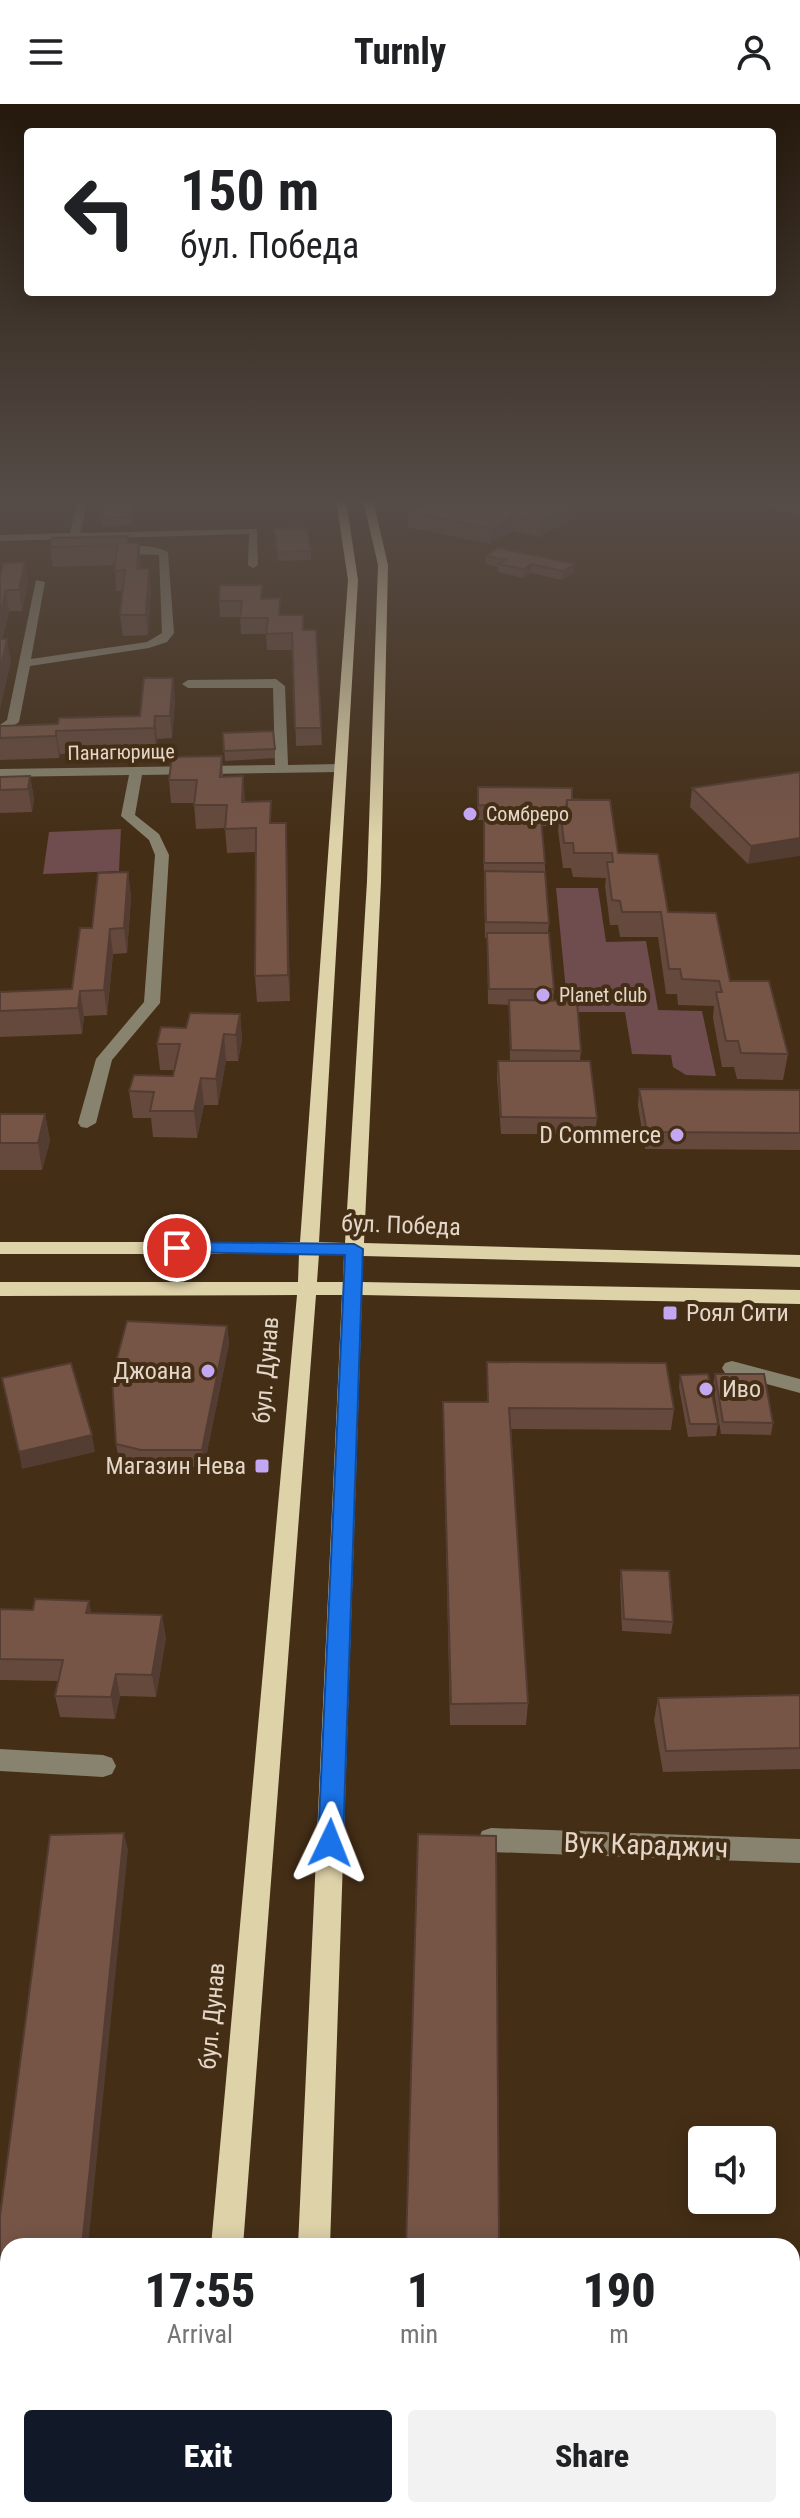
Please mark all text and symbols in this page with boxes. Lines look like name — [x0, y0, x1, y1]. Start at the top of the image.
icon: menu — [24, 30, 68, 74]
icon: person — [732, 30, 776, 74]
text: Turnly — [354, 31, 446, 73]
text: 150 m — [180, 158, 319, 224]
icon: left — [48, 160, 152, 264]
text: бул. Победа — [180, 225, 359, 267]
street label: Панагюрище — [67, 739, 175, 765]
place label: Сомбреро — [486, 802, 569, 826]
marker: Сомбреро — [461, 805, 479, 823]
place label: Planet club — [559, 983, 647, 1007]
marker: Planet club — [534, 986, 552, 1004]
place label: D Commerce — [539, 1121, 661, 1149]
marker: D Commerce — [668, 1126, 686, 1144]
street label: бул. Победа — [341, 1209, 461, 1241]
pin — [143, 1214, 211, 1282]
icon: arrive — [155, 1226, 199, 1270]
place label: Роял Сити — [686, 1299, 789, 1327]
marker: Роял Сити — [661, 1304, 679, 1322]
street label: бул. Дунав — [247, 1316, 285, 1424]
place label: Джоана — [113, 1357, 192, 1385]
marker: Джоана — [199, 1362, 217, 1380]
place label: Иво — [722, 1375, 761, 1403]
marker: Иво — [697, 1380, 715, 1398]
place label: Магазин Нева — [106, 1452, 246, 1480]
marker: Магазин Нева — [253, 1457, 271, 1475]
position arrow — [288, 1801, 372, 1885]
street label: Вук Караджич — [563, 1826, 729, 1864]
street label: бул. Дунав — [193, 1962, 231, 2070]
map controls — [688, 2126, 776, 2214]
button: sound — [688, 2126, 776, 2214]
text: 17:55 — [144, 2262, 256, 2319]
text: 1 — [407, 2262, 431, 2319]
text: 190 — [582, 2262, 656, 2319]
text: Arrival — [167, 2319, 233, 2349]
text: min — [400, 2319, 438, 2349]
text: m — [609, 2319, 629, 2349]
button: Exit — [24, 2410, 392, 2502]
button: Share — [408, 2410, 776, 2502]

